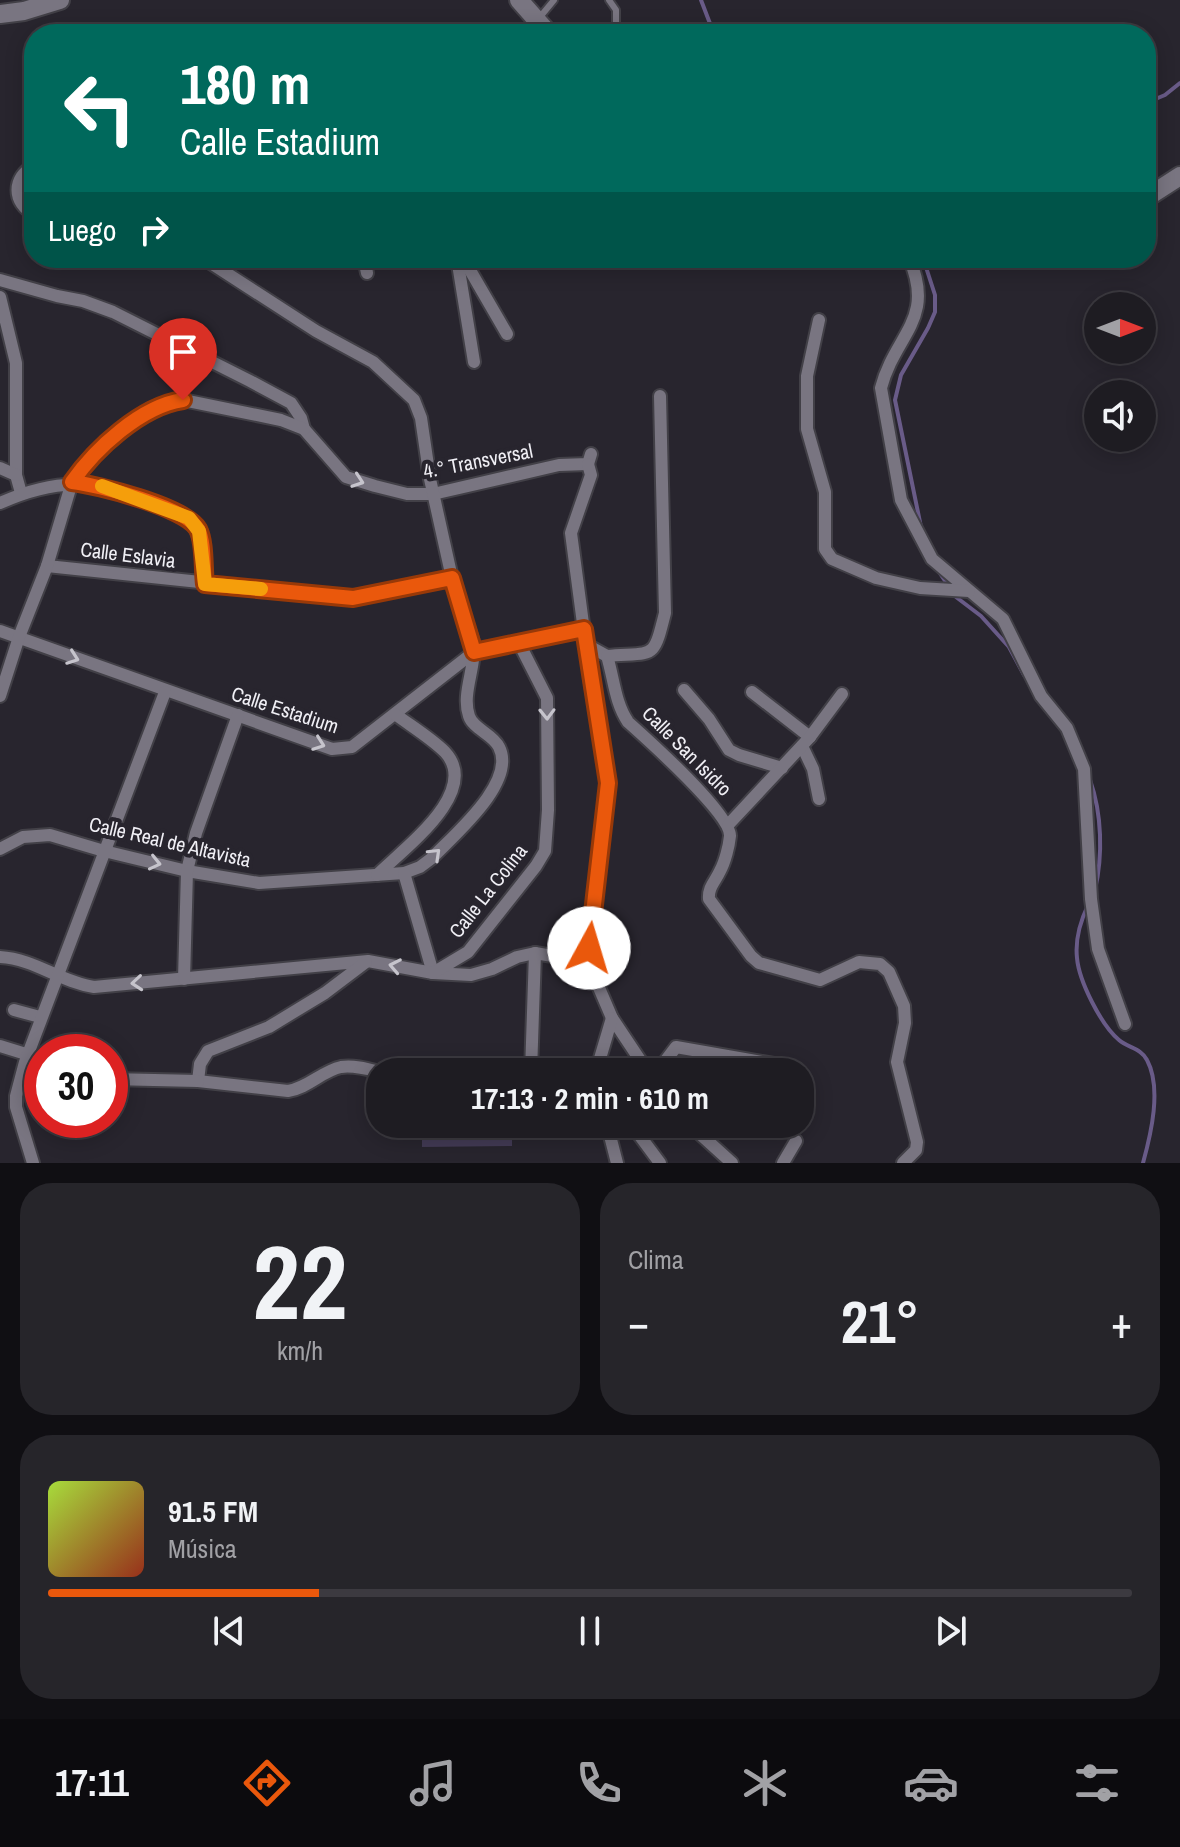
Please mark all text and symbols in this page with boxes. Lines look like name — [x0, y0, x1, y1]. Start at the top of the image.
text: 180 m — [180, 46, 310, 121]
icon: left — [48, 56, 152, 160]
text: Calle Estadium — [180, 118, 380, 166]
icon: right — [132, 208, 176, 252]
text: Luego — [48, 210, 116, 250]
north arrow — [1084, 292, 1156, 364]
map controls — [1084, 292, 1156, 452]
pin — [149, 318, 217, 400]
icon: arrive — [161, 330, 205, 374]
button: sound — [1084, 380, 1156, 452]
street label: 4.° Transversal — [421, 437, 535, 484]
one-way arrow — [351, 471, 365, 487]
street label: Calle Eslavia — [79, 535, 177, 574]
one-way arrow — [66, 648, 80, 665]
street label: Calle Estadium — [228, 680, 342, 740]
street label: Calle San Isidro — [637, 700, 738, 801]
one-way arrow — [539, 708, 556, 721]
one-way arrow — [311, 734, 325, 751]
street label: Calle Real de Altavista — [87, 810, 254, 873]
street label: Calle La Colina — [442, 838, 533, 943]
one-way arrow — [426, 849, 440, 864]
one-way arrow — [148, 854, 161, 871]
position arrow — [547, 906, 631, 990]
one-way arrow — [389, 959, 402, 976]
one-way arrow — [130, 974, 143, 991]
speed limit sign: 30 — [24, 1034, 128, 1138]
text: 17:13 · 2 min · 610 m — [471, 1078, 709, 1118]
text: 22 — [253, 1211, 347, 1351]
text: Clima — [628, 1242, 684, 1277]
text: 21° — [841, 1281, 919, 1362]
text: − — [628, 1292, 649, 1352]
text: + — [1111, 1292, 1132, 1352]
text: km/h — [277, 1333, 323, 1368]
text: 91.5 FM — [168, 1491, 258, 1531]
text: Música — [168, 1531, 237, 1566]
icon: previous — [207, 1609, 251, 1653]
icon: pause — [568, 1609, 612, 1653]
icon: next — [929, 1609, 973, 1653]
icon: directions — [239, 1755, 295, 1811]
icon: music — [405, 1755, 461, 1811]
icon: phone — [571, 1755, 627, 1811]
icon: climate — [737, 1755, 793, 1811]
icon: car — [903, 1755, 959, 1811]
icon: filters — [1069, 1755, 1125, 1811]
text: 17:11 — [55, 1759, 129, 1807]

